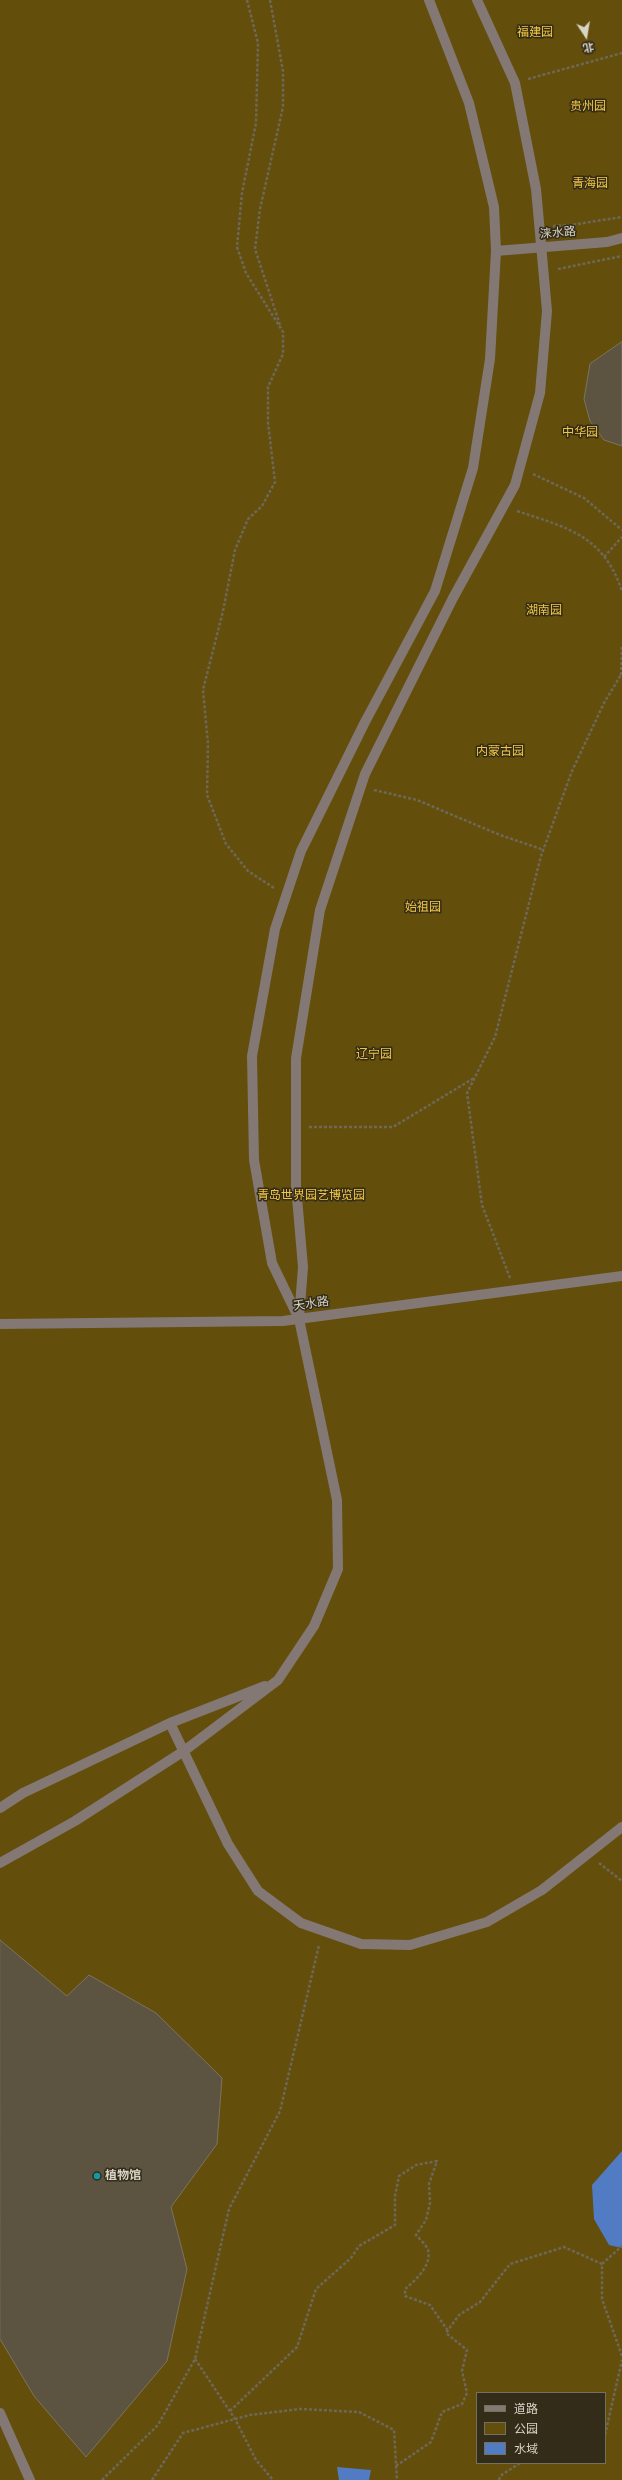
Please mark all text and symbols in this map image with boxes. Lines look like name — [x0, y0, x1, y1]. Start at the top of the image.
north arrow — [566, 16, 606, 56]
park label: 福建园 — [517, 26, 553, 40]
text: 北 — [582, 40, 596, 57]
park label: 贵州园 — [570, 100, 606, 114]
park label: 青海园 — [572, 177, 608, 191]
street label: 涞水路 — [539, 224, 577, 242]
park label: 中华园 — [562, 426, 598, 440]
park label: 湖南园 — [526, 604, 562, 618]
park label: 内蒙古园 — [476, 745, 524, 759]
park label: 始祖园 — [405, 901, 441, 915]
park label: 辽宁园 — [356, 1048, 392, 1062]
park label: 青岛世界园艺博览园 — [257, 1189, 365, 1203]
street label: 天水路 — [292, 1294, 330, 1314]
place label: 植物馆 — [105, 2169, 141, 2183]
marker: 植物馆 — [92, 2171, 102, 2181]
legend — [476, 2392, 606, 2464]
text: 道路 — [514, 2400, 538, 2417]
text: 公园 — [514, 2420, 538, 2437]
text: 水域 — [514, 2440, 538, 2457]

